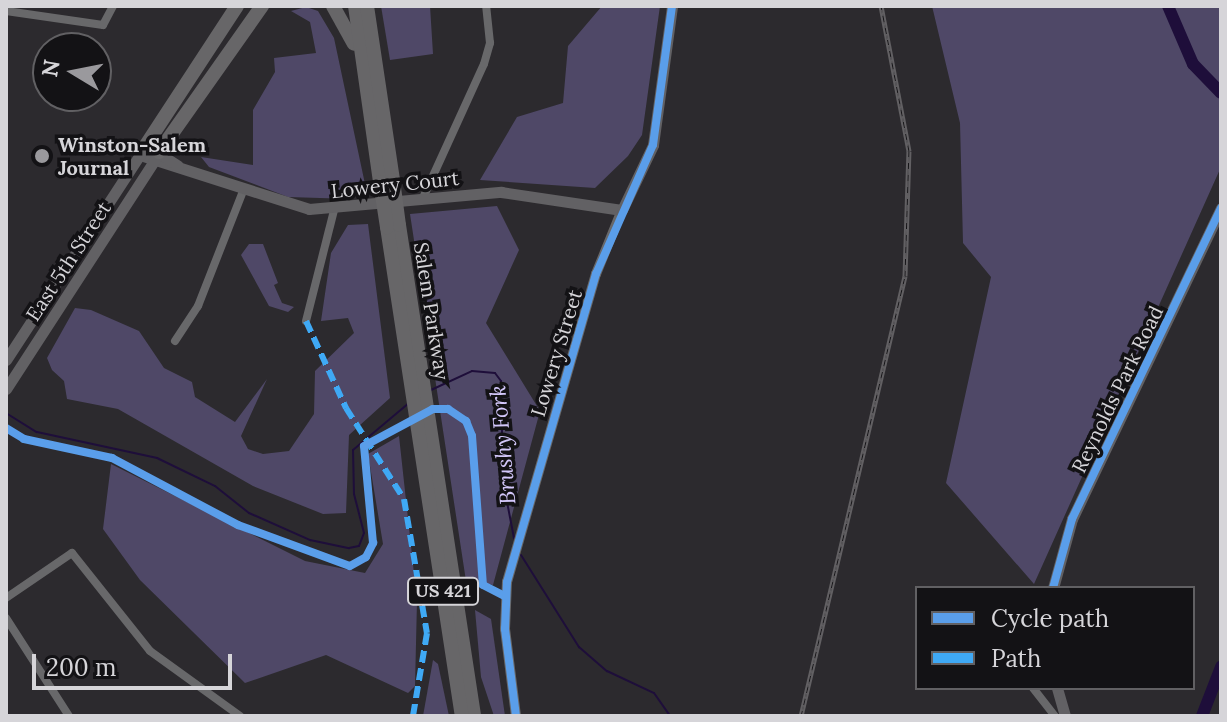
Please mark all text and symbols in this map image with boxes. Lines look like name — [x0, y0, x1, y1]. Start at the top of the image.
north arrow — [32, 32, 112, 112]
text: N — [35, 57, 66, 79]
place label: Winston-Salem Journal — [58, 132, 206, 179]
marker: Winston-Salem Journal — [33, 147, 51, 165]
street label: Lowery Court — [330, 165, 460, 203]
street label: East 5th Street — [20, 197, 116, 325]
street label: Salem Parkway — [409, 240, 455, 382]
street label: Lowery Street — [525, 287, 587, 419]
street label: Reynolds Park Road — [1066, 302, 1168, 476]
water label: Brushy Fork — [485, 384, 521, 506]
road number: US 421 — [407, 577, 479, 605]
legend — [915, 586, 1195, 690]
text: Cycle path — [991, 603, 1109, 634]
scale bar — [36, 638, 236, 688]
text: Path — [991, 643, 1041, 674]
text: 200 m — [46, 652, 116, 683]

